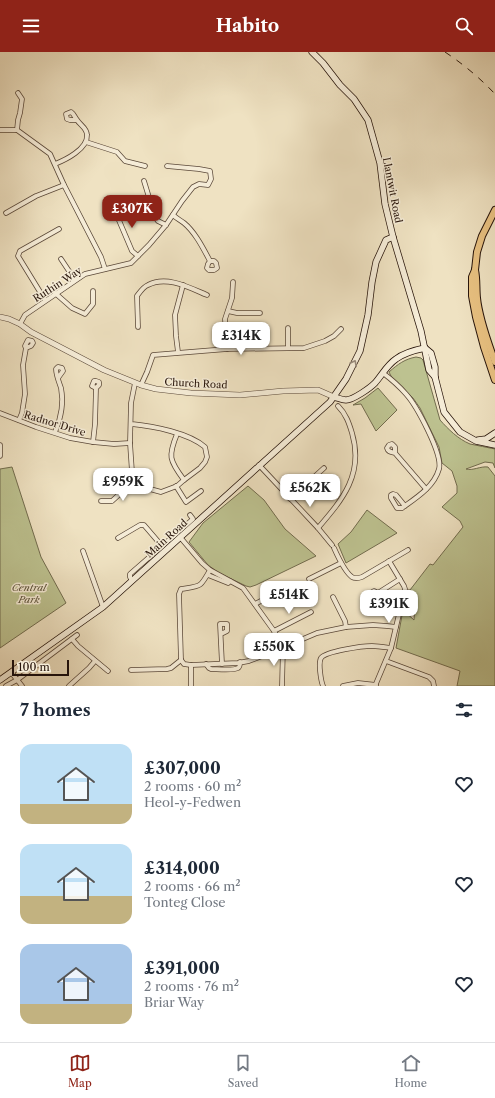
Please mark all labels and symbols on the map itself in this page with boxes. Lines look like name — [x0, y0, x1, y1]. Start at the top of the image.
street label: Llantwit Road — [380, 156, 405, 224]
pin: £307K — [104, 195, 160, 229]
street label: Ruthin Way — [30, 264, 84, 305]
pin: £314K — [213, 322, 269, 356]
one-way arrow — [349, 360, 357, 367]
street label: Church Road — [164, 375, 228, 392]
street label: Radnor Drive — [22, 408, 88, 439]
pin: £959K — [95, 468, 151, 502]
pin: £562K — [282, 474, 338, 508]
street label: Main Road — [143, 516, 190, 561]
park label: Central Park — [12, 581, 48, 606]
pin: £514K — [261, 581, 317, 615]
pin: £391K — [361, 590, 417, 624]
pin: £550K — [246, 633, 302, 667]
scale bar — [12, 658, 69, 677]

